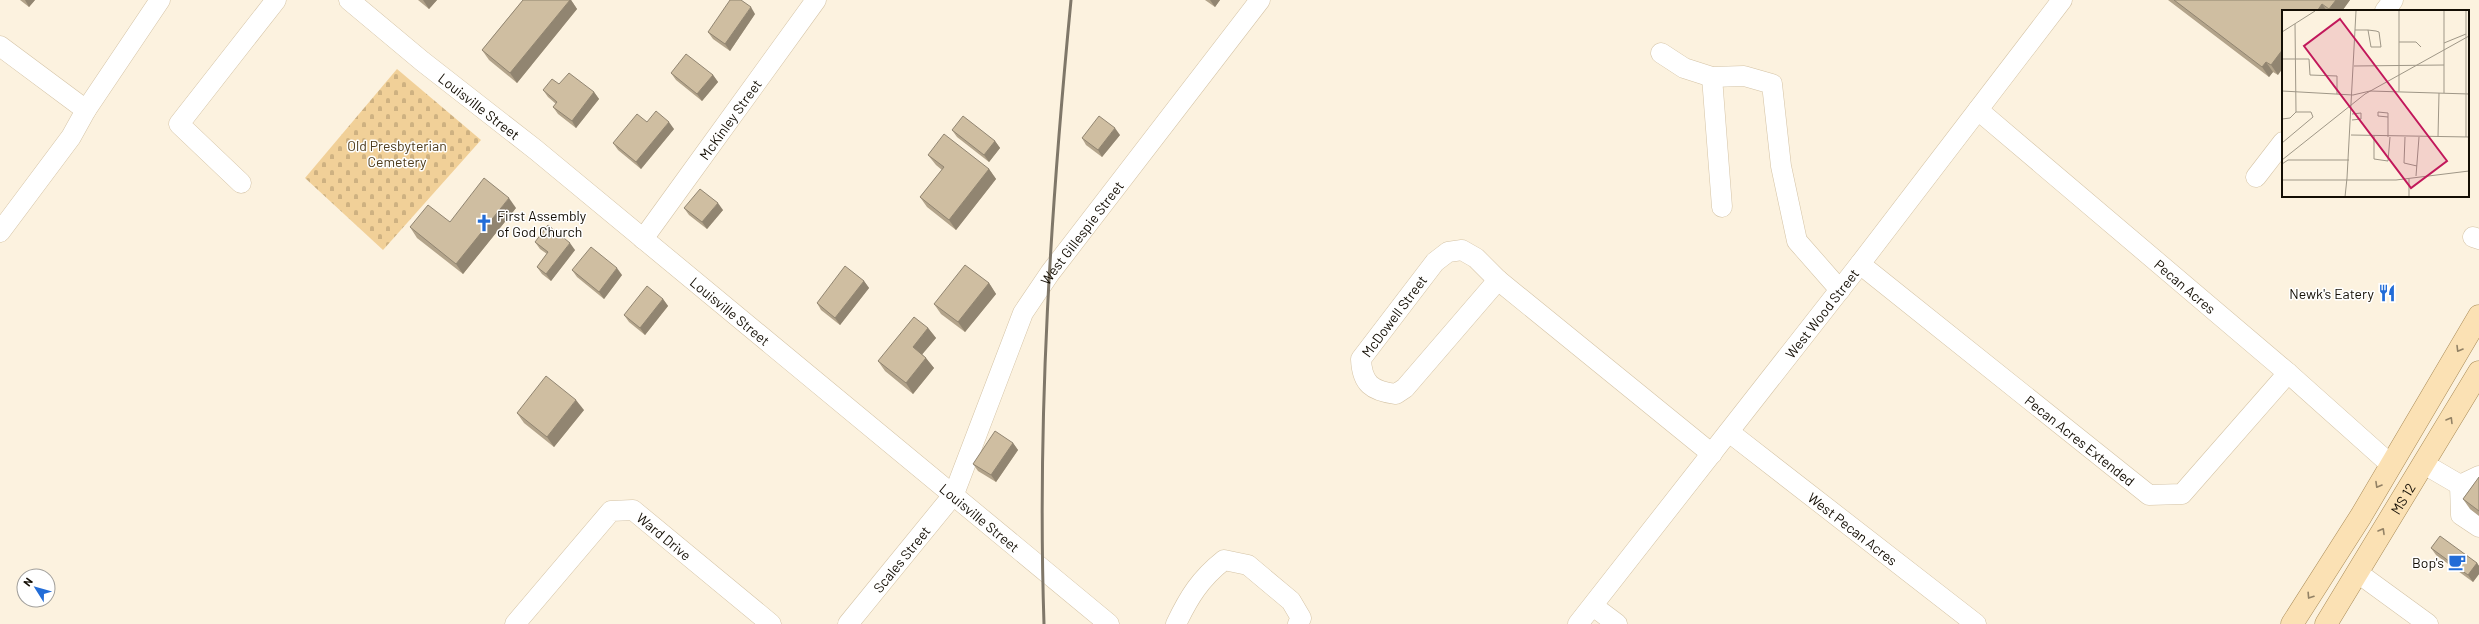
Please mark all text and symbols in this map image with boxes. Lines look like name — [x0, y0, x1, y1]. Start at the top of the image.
inset map — [2282, 10, 2469, 197]
street label: Louisville Street — [435, 69, 523, 143]
street label: McKinley Street — [695, 76, 765, 163]
park label: Old Presbyterian Cemetery — [347, 137, 447, 170]
street label: West Gillespie Street — [1036, 177, 1126, 288]
place label: First Assembly of God Church — [497, 207, 587, 240]
church icon: First Assembly of God Church — [474, 213, 494, 233]
street label: Pecan Acres — [2151, 255, 2220, 317]
street label: West Wood Street — [1781, 265, 1862, 361]
street label: McDowell Street — [1358, 272, 1430, 360]
street label: Louisville Street — [687, 273, 774, 349]
restaurant icon: Newk's Eatery — [2377, 283, 2397, 303]
place label: Newk's Eatery — [2289, 285, 2375, 302]
one-way arrow — [2456, 345, 2464, 352]
street label: Pecan Acres Extended — [2022, 391, 2139, 489]
one-way arrow — [2446, 417, 2453, 424]
street label: Louisville Street — [937, 479, 1023, 555]
street label: MS 12 — [2386, 480, 2418, 517]
one-way arrow — [2376, 481, 2383, 488]
street label: West Pecan Acres — [1805, 488, 1901, 569]
street label: Ward Drive — [634, 509, 695, 563]
street label: Scales Street — [869, 522, 933, 596]
one-way arrow — [2378, 528, 2385, 535]
cafe icon: Bop's — [2447, 552, 2467, 572]
place label: Bop's — [2412, 554, 2444, 571]
north arrow — [16, 568, 56, 608]
text: N — [20, 575, 35, 589]
one-way arrow — [2307, 592, 2315, 599]

